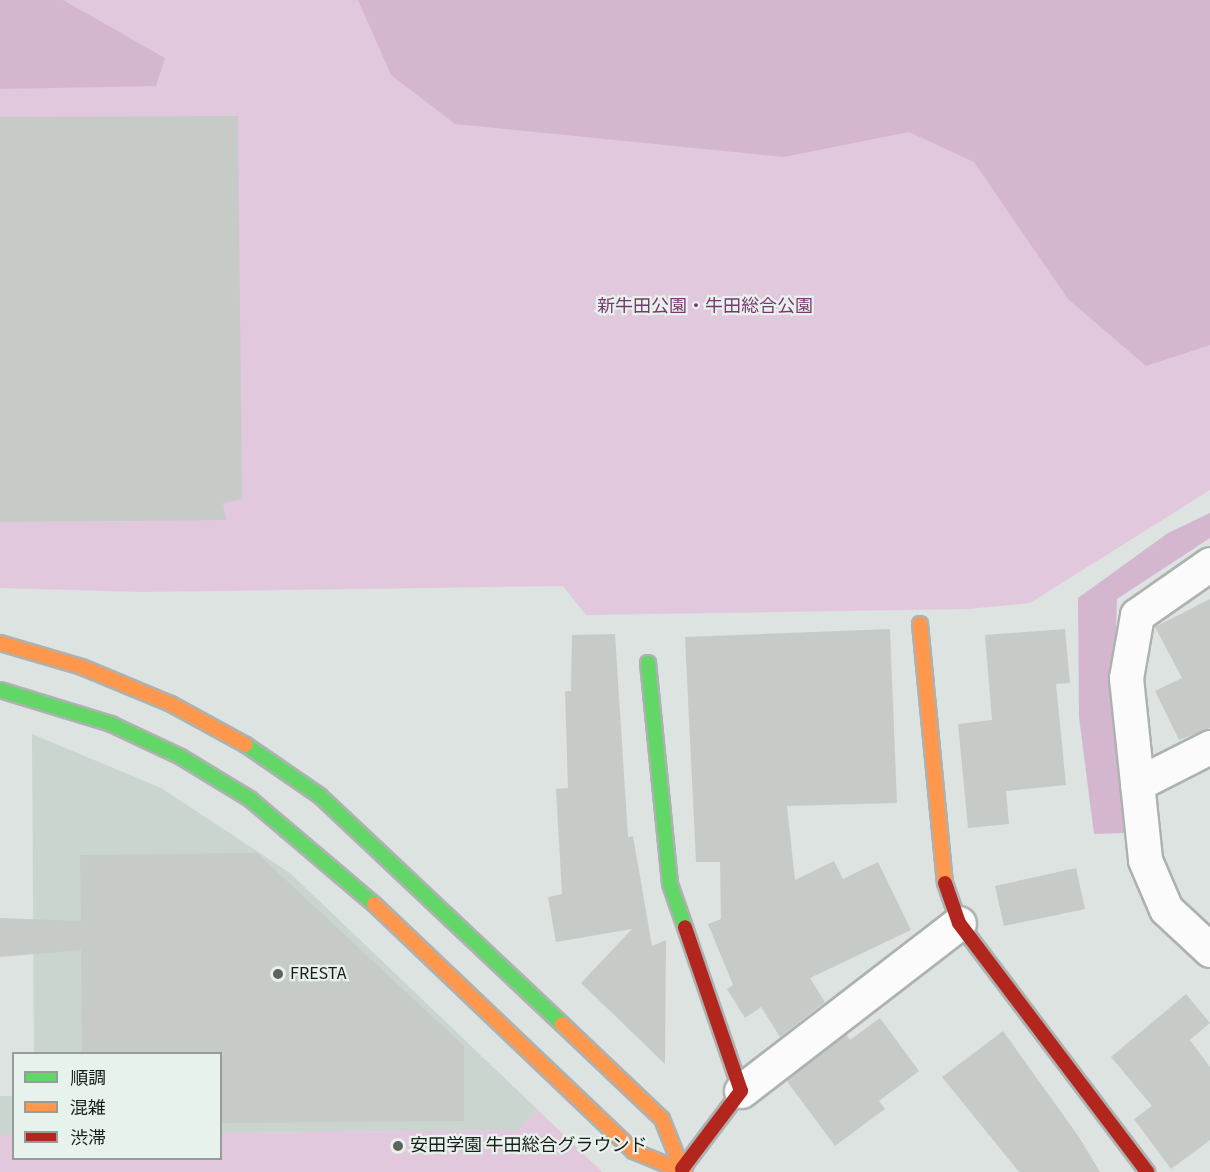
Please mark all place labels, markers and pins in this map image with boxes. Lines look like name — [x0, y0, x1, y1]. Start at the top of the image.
place label: FRESTA — [290, 963, 347, 985]
marker: FRESTA — [271, 967, 285, 981]
place label: 安田学園 牛田総合グラウンド — [410, 1135, 648, 1157]
marker: 安田学園 牛田総合グラウンド — [391, 1139, 405, 1153]

